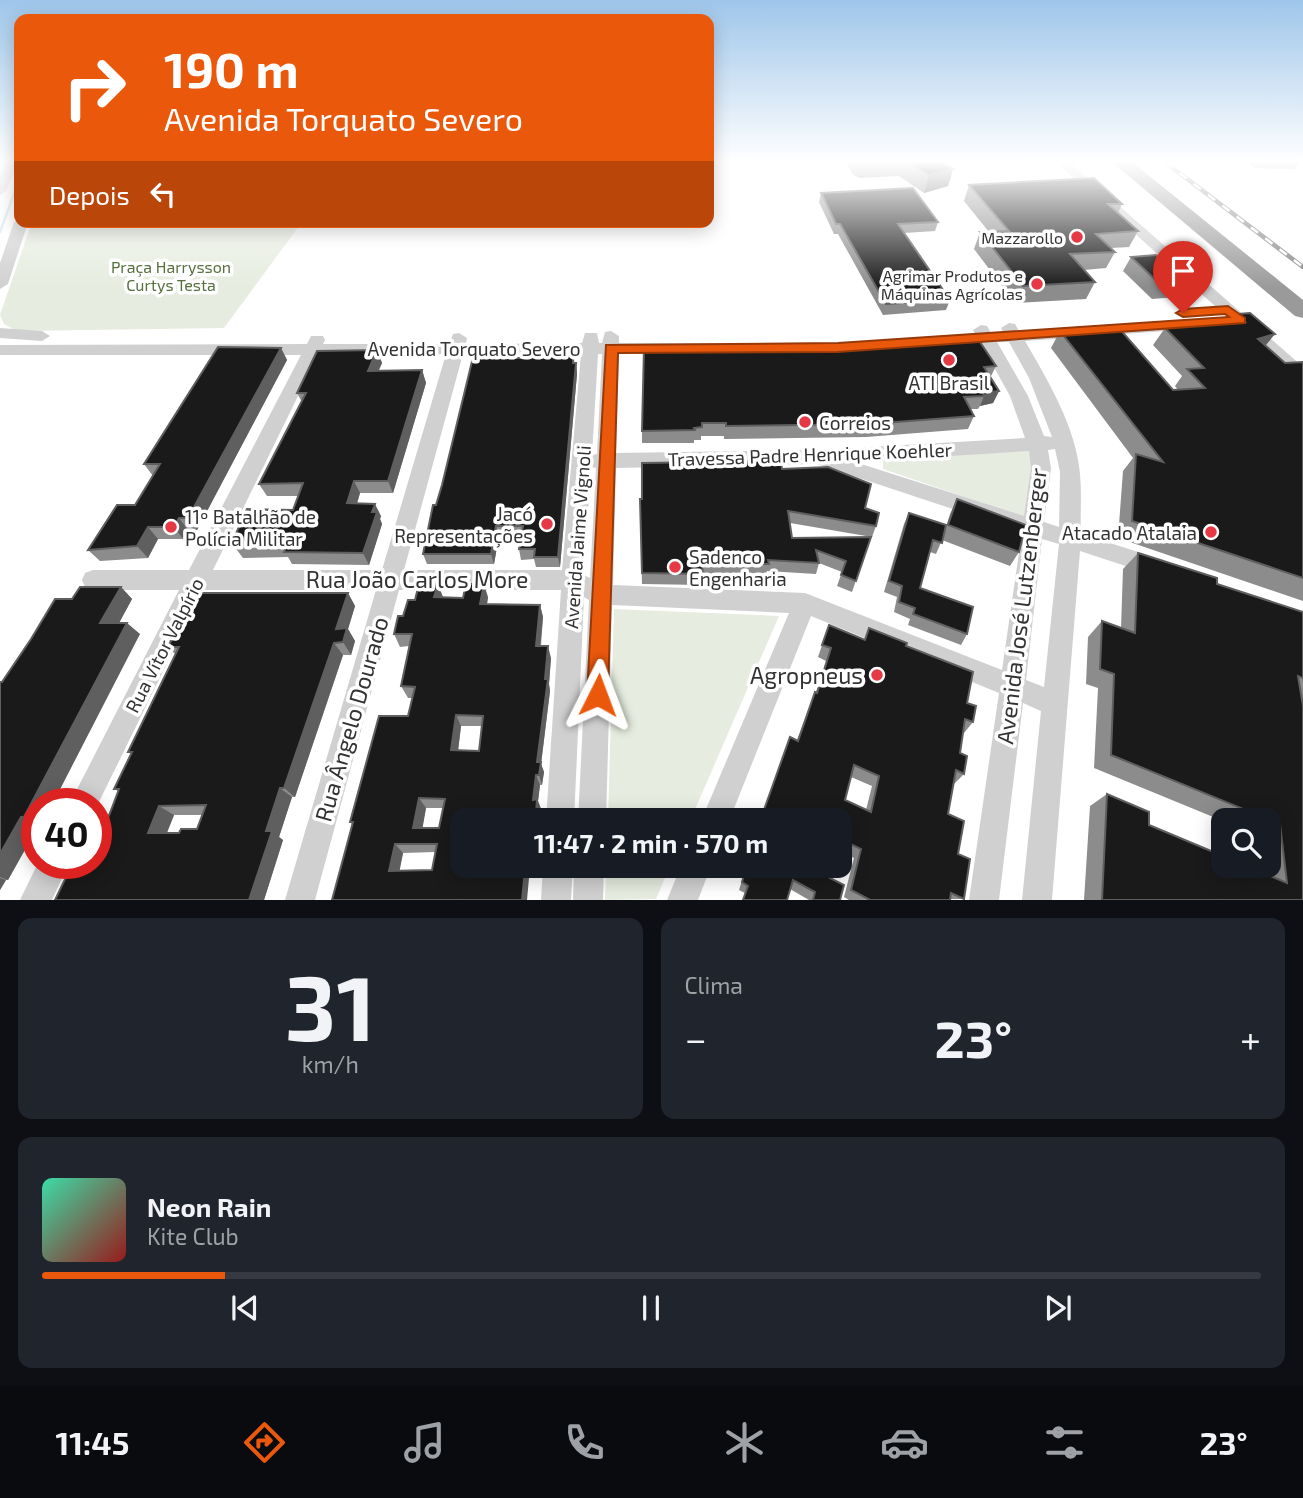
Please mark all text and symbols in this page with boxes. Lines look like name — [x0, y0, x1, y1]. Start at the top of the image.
text: 190 m — [164, 39, 299, 98]
icon: right — [49, 42, 140, 133]
text: Avenida Torquato Severo — [164, 99, 523, 137]
icon: left — [144, 175, 182, 213]
text: Depois — [49, 179, 130, 210]
place label: Mazzarollo — [981, 228, 1063, 247]
marker: Mazzarollo — [1069, 229, 1085, 245]
pin — [1153, 241, 1213, 313]
icon: arrive — [1164, 252, 1202, 290]
park label: Praça Harrysson Curtys Testa — [111, 257, 231, 294]
place label: Agrimar Produtos e Máquinas Agrícolas — [881, 266, 1023, 303]
marker: Agrimar Produtos e Máquinas Agrícolas — [1029, 276, 1045, 292]
street label: Avenida Torquato Severo — [367, 337, 581, 360]
marker: ATI Brasil — [941, 352, 957, 368]
place label: ATI Brasil — [909, 371, 990, 394]
place label: Correios — [819, 411, 891, 434]
marker: Correios — [797, 414, 813, 430]
street label: Travessa Padre Henrique Koehler — [667, 438, 953, 470]
street label: Avenida Jaime Vignoli — [559, 445, 595, 629]
street label: Avenida José Lutzenberger — [990, 466, 1052, 746]
place label: Jacó Representações — [394, 502, 533, 548]
place label: 11º Batalhão de Polícia Militar — [185, 505, 316, 550]
marker: Jacó Representações — [539, 516, 555, 532]
marker: 11º Batalhão de Polícia Militar — [163, 519, 179, 535]
place label: Atacado Atalaia — [1062, 521, 1197, 544]
marker: Atacado Atalaia — [1203, 524, 1219, 540]
place label: Sadenco Engenharia — [689, 545, 787, 590]
marker: Sadenco Engenharia — [667, 559, 683, 575]
street label: Rua João Carlos More — [306, 565, 528, 593]
street label: Rua Vítor Valpírio — [120, 574, 208, 716]
street label: Rua Ângelo Dourado — [308, 613, 394, 825]
position arrow — [561, 658, 635, 732]
place label: Agropneus — [750, 661, 863, 689]
marker: Agropneus — [869, 667, 885, 683]
speed limit sign: 40 — [21, 788, 112, 879]
map controls — [1211, 808, 1281, 878]
button: search — [1211, 808, 1281, 878]
text: 11:47 · 2 min · 570 m — [534, 827, 768, 858]
text: 31 — [285, 950, 376, 1059]
text: Clima — [685, 971, 743, 999]
text: 23° — [935, 1006, 1012, 1068]
text: − — [685, 1015, 707, 1061]
text: + — [1240, 1015, 1261, 1061]
text: km/h — [302, 1050, 359, 1078]
text: Neon Rain — [147, 1191, 271, 1222]
text: Kite Club — [147, 1222, 239, 1250]
icon: previous — [226, 1289, 264, 1327]
icon: pause — [632, 1289, 670, 1327]
icon: next — [1039, 1289, 1077, 1327]
icon: directions — [240, 1418, 289, 1467]
icon: music — [400, 1418, 449, 1467]
icon: phone — [560, 1418, 609, 1467]
icon: climate — [720, 1418, 769, 1467]
icon: car — [880, 1418, 929, 1467]
icon: filters — [1040, 1418, 1089, 1467]
text: 11:45 — [55, 1423, 129, 1461]
text: 23° — [1200, 1423, 1247, 1461]

